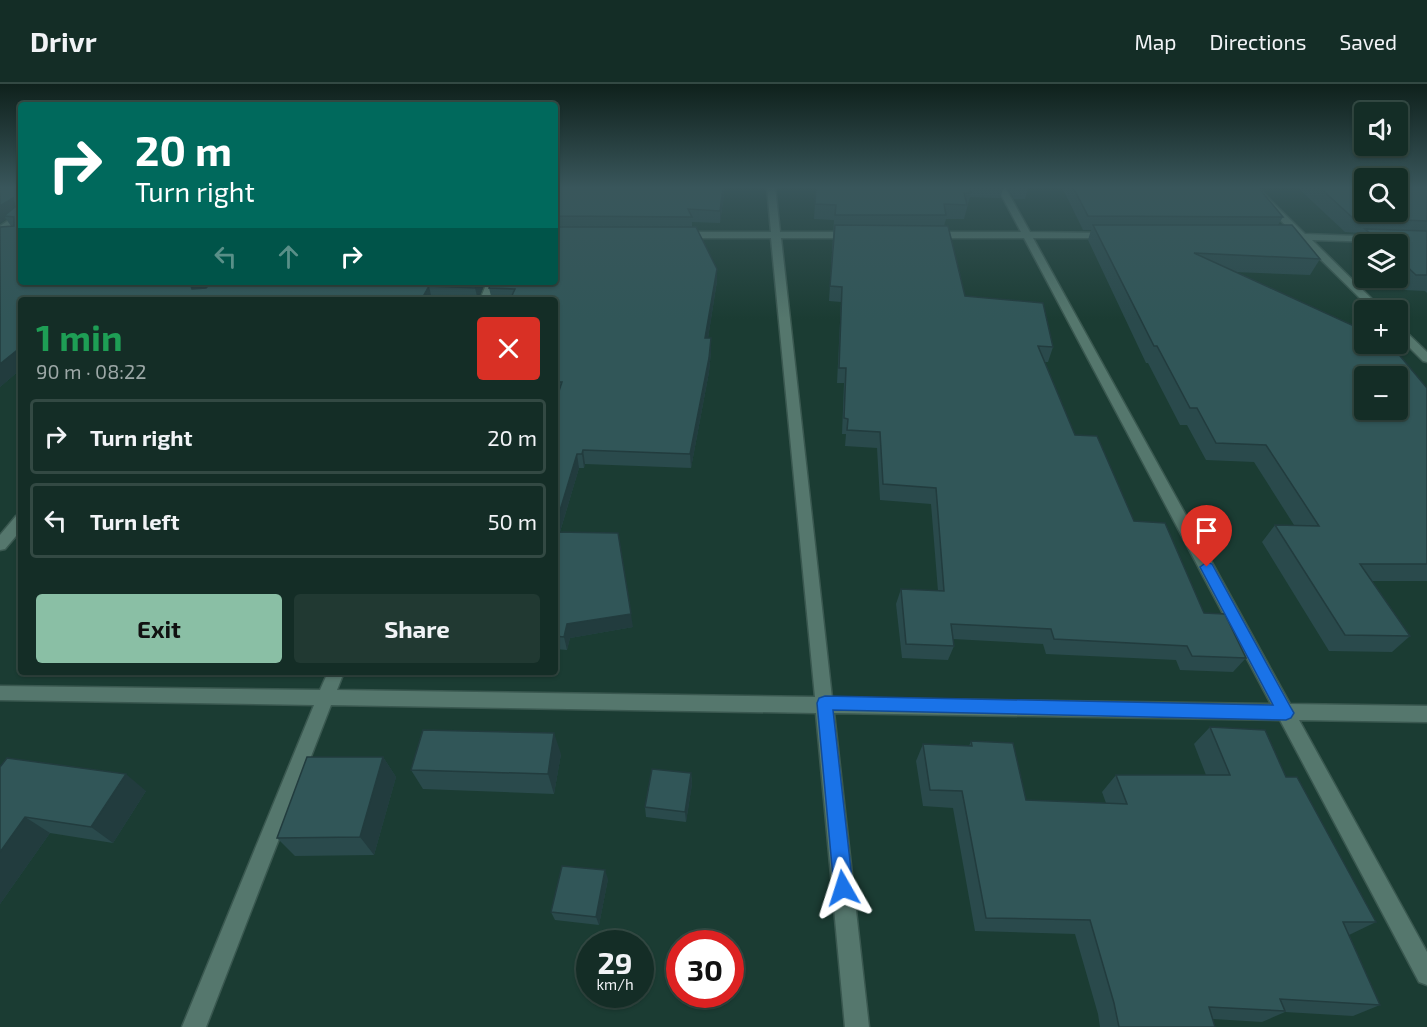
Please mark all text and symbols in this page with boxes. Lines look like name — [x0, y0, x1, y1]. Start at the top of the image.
text: Drivr — [30, 24, 97, 58]
text: Map — [1134, 29, 1177, 54]
text: Directions — [1210, 29, 1306, 54]
text: Saved — [1339, 29, 1397, 54]
map controls — [1354, 102, 1408, 420]
button: sound — [1354, 102, 1408, 156]
text: 20 m — [135, 124, 232, 174]
icon: right — [36, 126, 114, 204]
button: search — [1354, 168, 1408, 222]
text: Turn right — [135, 175, 255, 207]
button: layers — [1354, 234, 1408, 288]
icon: left — [209, 240, 242, 273]
icon: ahead — [272, 240, 305, 273]
icon: right — [335, 240, 368, 273]
button: + — [1354, 300, 1408, 354]
text: 1 min — [36, 315, 123, 358]
button: close — [477, 317, 540, 380]
text: 90 m · 08:22 — [36, 359, 147, 383]
button: − — [1354, 366, 1408, 420]
icon: right — [39, 420, 72, 453]
text: Turn right — [90, 424, 192, 450]
text: 20 m — [487, 424, 537, 450]
icon: left — [39, 504, 72, 537]
pin — [1181, 505, 1232, 567]
text: Turn left — [90, 508, 179, 534]
text: 50 m — [488, 508, 537, 534]
icon: arrive — [1190, 514, 1223, 547]
button: Exit — [36, 594, 282, 663]
button: Share — [294, 594, 540, 663]
position arrow — [811, 856, 875, 920]
speed limit sign: 30 — [666, 930, 744, 1008]
text: 29 — [597, 944, 633, 980]
text: km/h — [596, 975, 634, 993]

